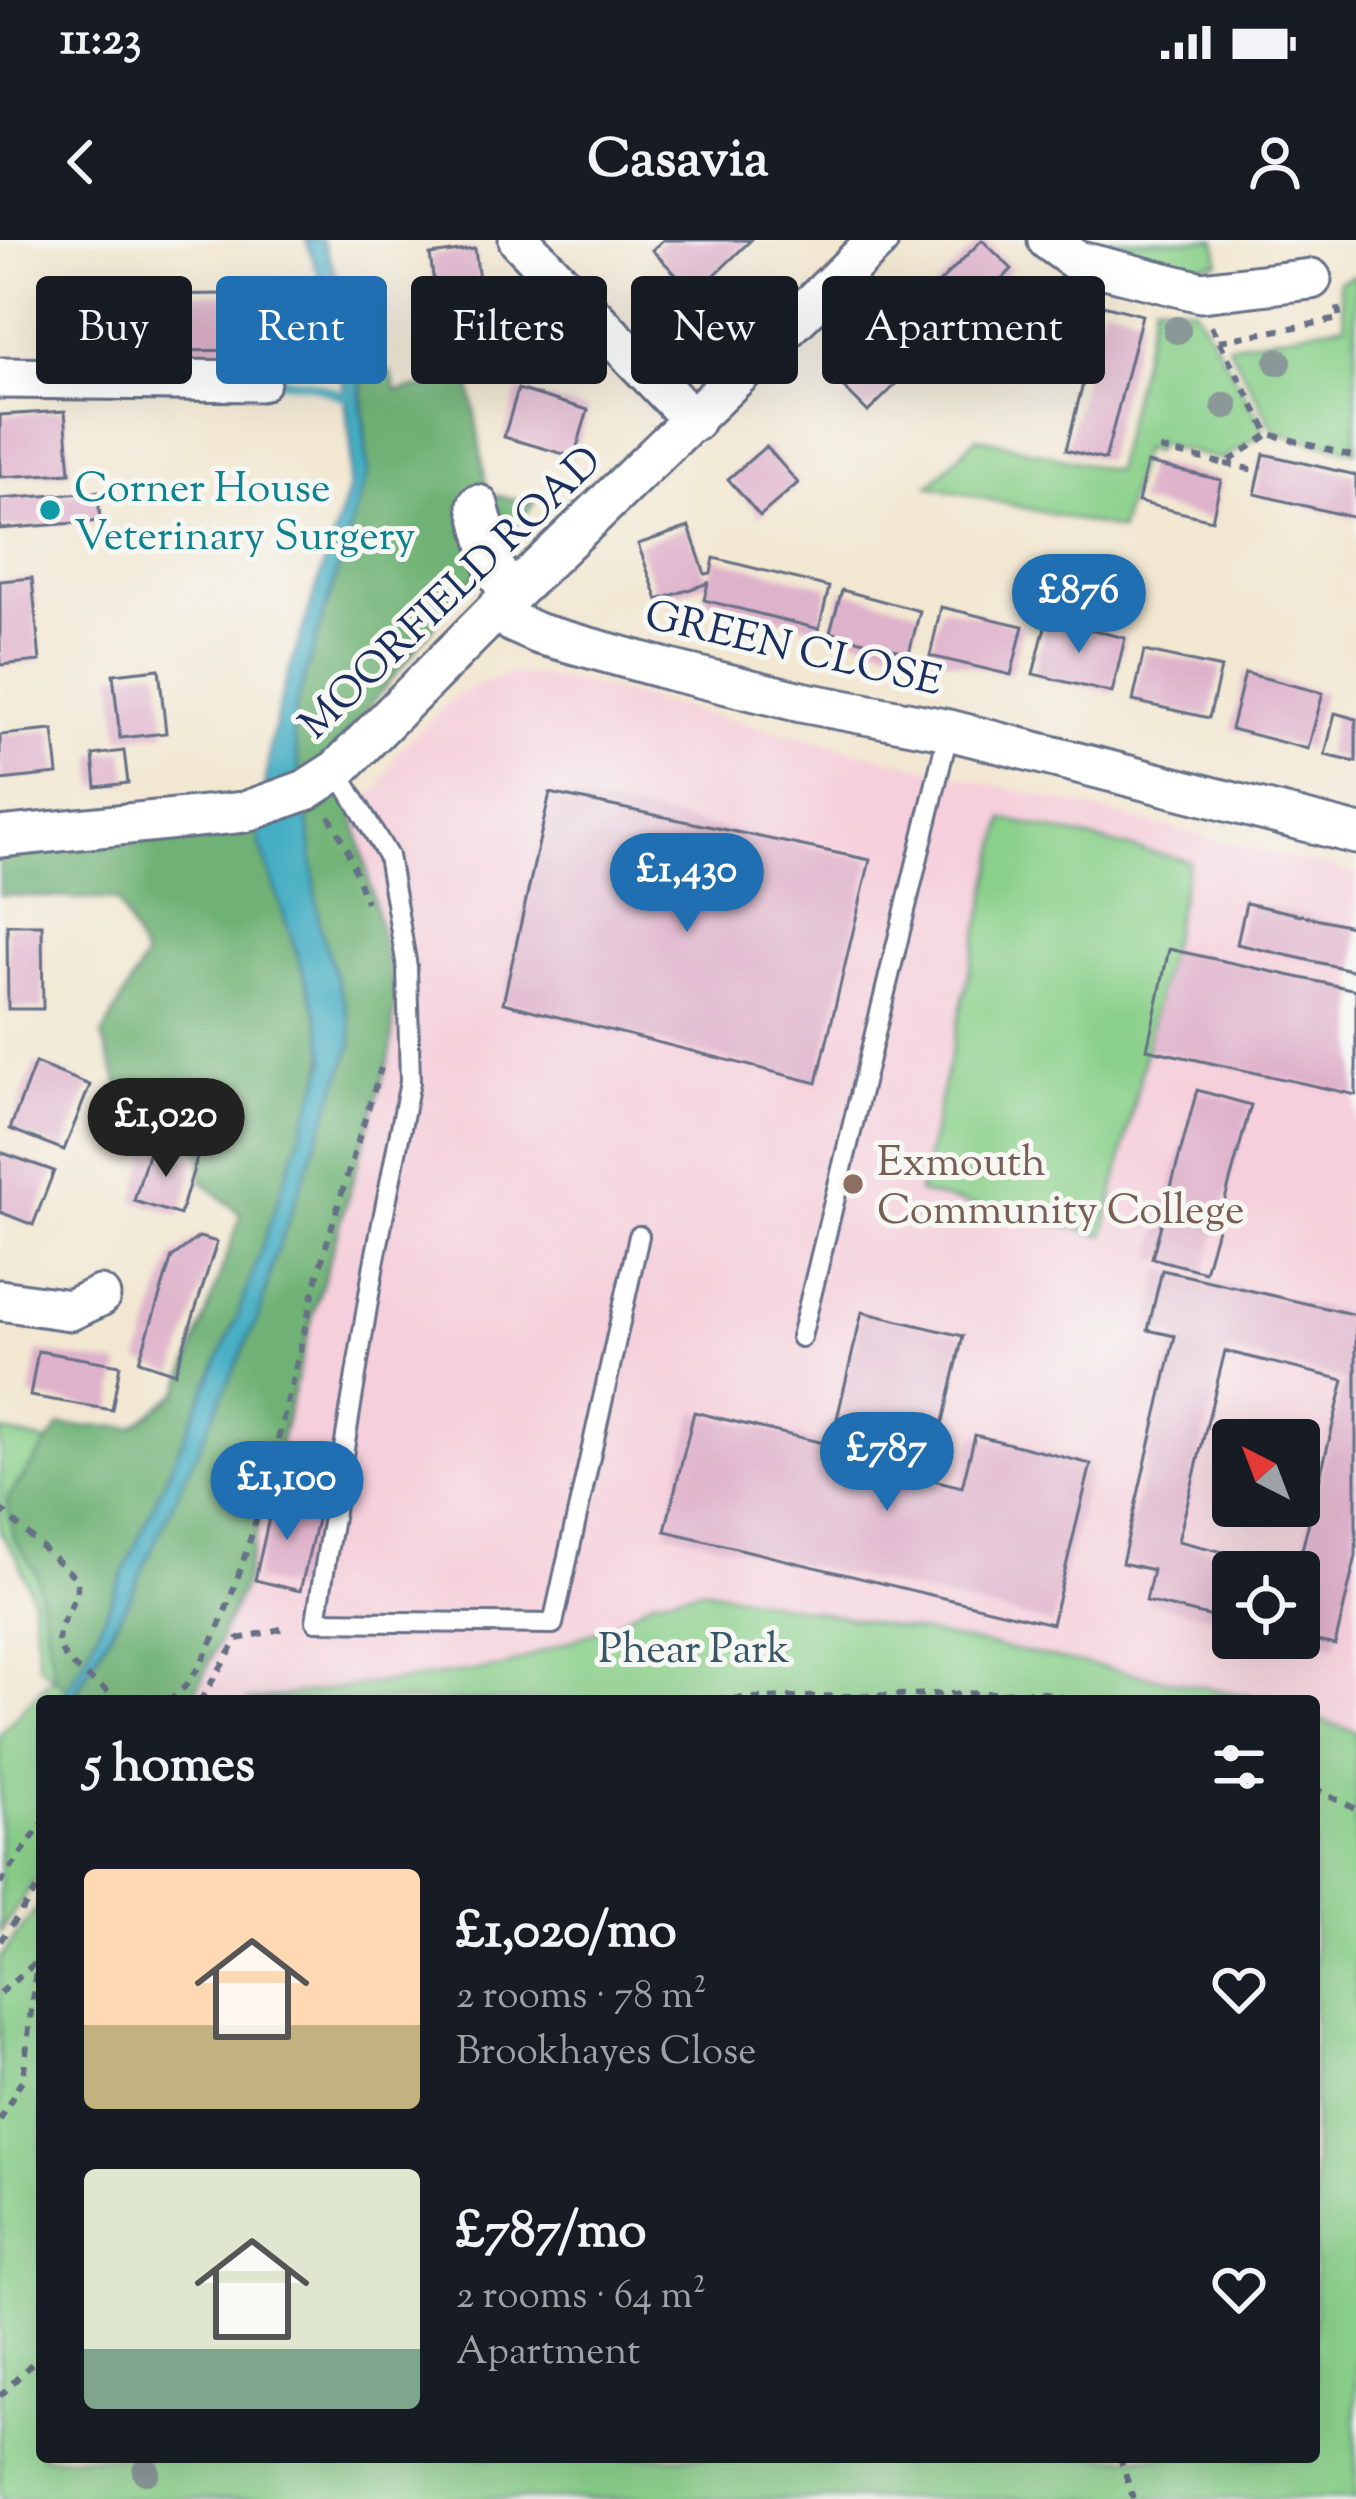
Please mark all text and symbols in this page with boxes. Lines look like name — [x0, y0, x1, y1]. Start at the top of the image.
text: 11:23 — [60, 10, 142, 75]
text: Casavia — [587, 123, 769, 201]
icon: back — [48, 129, 114, 195]
icon: person — [1242, 129, 1308, 195]
chip: Buy — [36, 276, 192, 384]
chip: Rent — [216, 276, 387, 384]
chip: Filters — [411, 276, 607, 384]
chip: New — [631, 276, 798, 384]
chip: Apartment — [822, 276, 1105, 384]
street label: MOORFIELD ROAD — [288, 434, 617, 755]
place label: Corner House Veterinary Surgery — [74, 461, 416, 569]
marker: Corner House Veterinary Surgery — [37, 497, 63, 523]
pin: £876 — [1008, 554, 1150, 656]
text: £876 — [1039, 565, 1119, 621]
street label: GREEN CLOSE — [638, 588, 947, 714]
pin: £1,430 — [589, 833, 785, 935]
text: £1,430 — [637, 844, 737, 900]
pin: £1,020 — [68, 1078, 264, 1180]
text: £1,020 — [115, 1089, 217, 1145]
place label: Exmouth Community College — [877, 1135, 1245, 1243]
marker: Exmouth Community College — [840, 1171, 866, 1197]
pin: £787 — [816, 1412, 958, 1514]
north arrow — [1212, 1419, 1320, 1527]
map controls — [1212, 1419, 1320, 1659]
text: £787 — [847, 1423, 927, 1479]
pin: £1,100 — [189, 1441, 385, 1543]
text: £1,100 — [238, 1452, 336, 1508]
button: locate — [1212, 1551, 1320, 1659]
park label: Phear Park — [598, 1622, 790, 1682]
text: 5 homes — [84, 1731, 255, 1804]
icon: filters — [1206, 1734, 1272, 1800]
text: £1,020/mo — [456, 1897, 677, 1970]
icon: home — [180, 1917, 324, 2061]
icon: heart — [1206, 1956, 1272, 2022]
text: 2 rooms · 78 m² — [456, 1970, 707, 2026]
text: Brookhayes Close — [456, 2026, 757, 2082]
text: £787/mo — [456, 2197, 646, 2270]
icon: home — [180, 2217, 324, 2361]
icon: heart — [1206, 2256, 1272, 2322]
text: 2 rooms · 64 m² — [456, 2270, 706, 2326]
text: Apartment — [456, 2326, 640, 2382]

